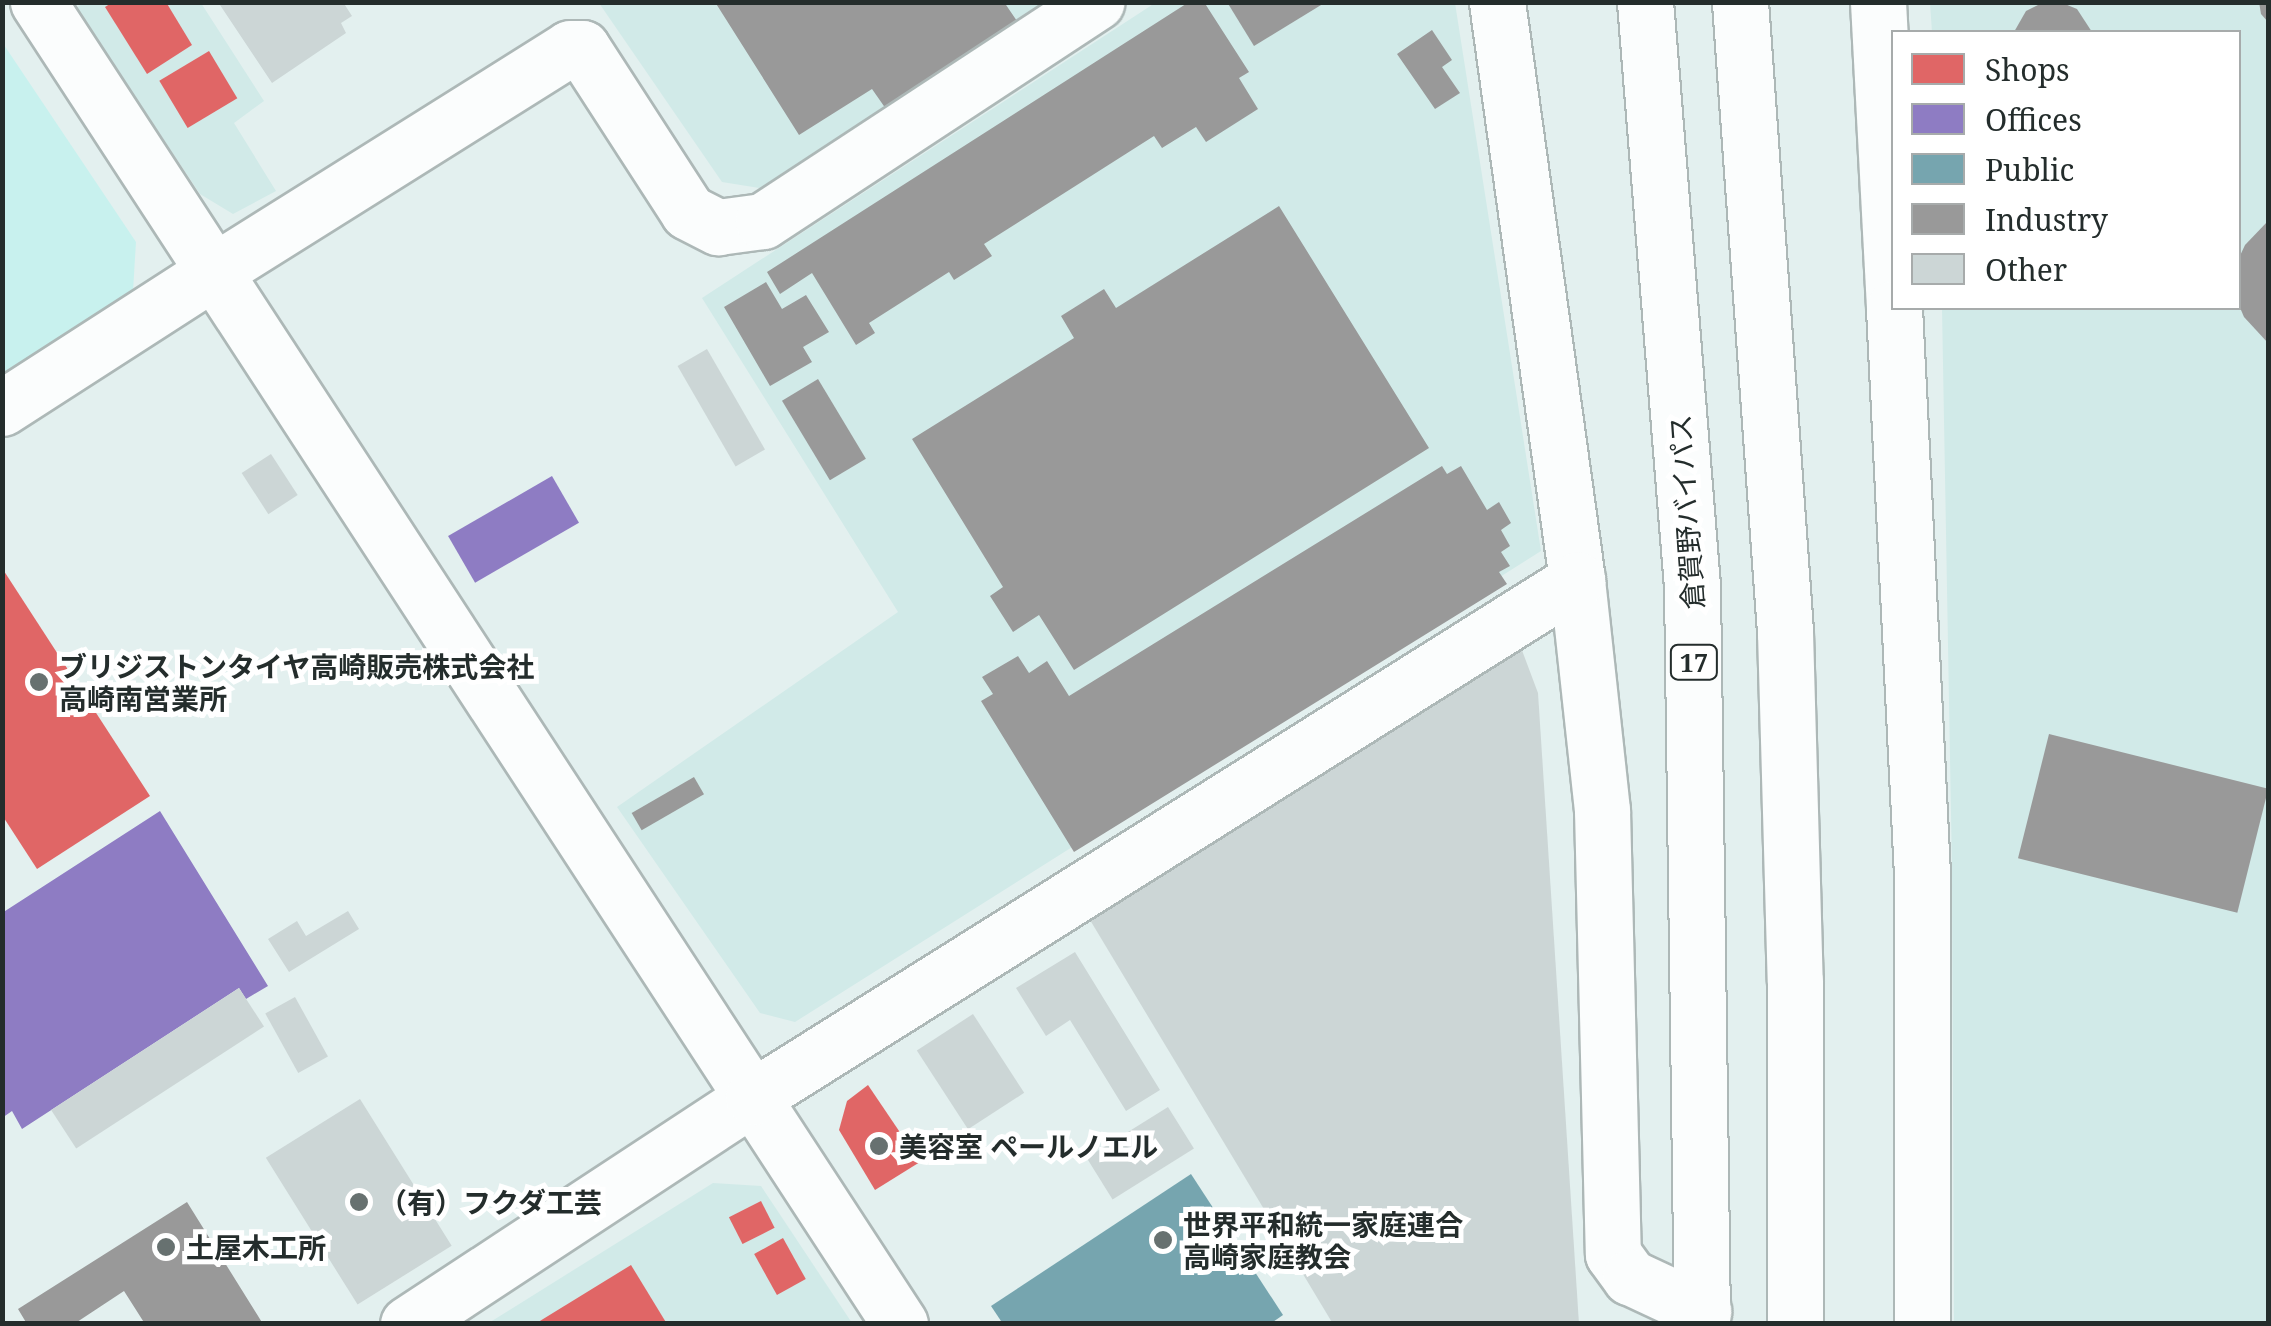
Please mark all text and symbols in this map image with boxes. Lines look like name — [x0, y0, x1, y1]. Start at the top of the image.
legend — [1891, 30, 2241, 310]
text: Shops — [1985, 49, 2070, 90]
text: Offices — [1985, 99, 2082, 140]
text: Public — [1985, 149, 2074, 190]
text: Industry — [1985, 199, 2108, 240]
text: Other — [1985, 249, 2067, 290]
street label: 倉賀野バイパス — [1662, 413, 1710, 611]
road number: 17 — [1669, 642, 1719, 682]
place label: ブリジストンタイヤ高崎販売株式会社 高崎南営業所 — [59, 649, 535, 715]
marker: ブリジストンタイヤ高崎販売株式会社 高崎南営業所 — [28, 671, 50, 693]
place label: 美容室 ペールノエル — [899, 1129, 1158, 1163]
marker: 美容室 ペールノエル — [868, 1135, 890, 1157]
place label: （有）フクダ工芸 — [379, 1185, 603, 1219]
marker: （有）フクダ工芸 — [348, 1191, 370, 1213]
place label: 世界平和統一家庭連合 高崎家庭教会 — [1183, 1207, 1463, 1273]
marker: 世界平和統一家庭連合 高崎家庭教会 — [1152, 1229, 1174, 1251]
place label: 土屋木工所 — [186, 1230, 326, 1264]
marker: 土屋木工所 — [155, 1236, 177, 1258]

